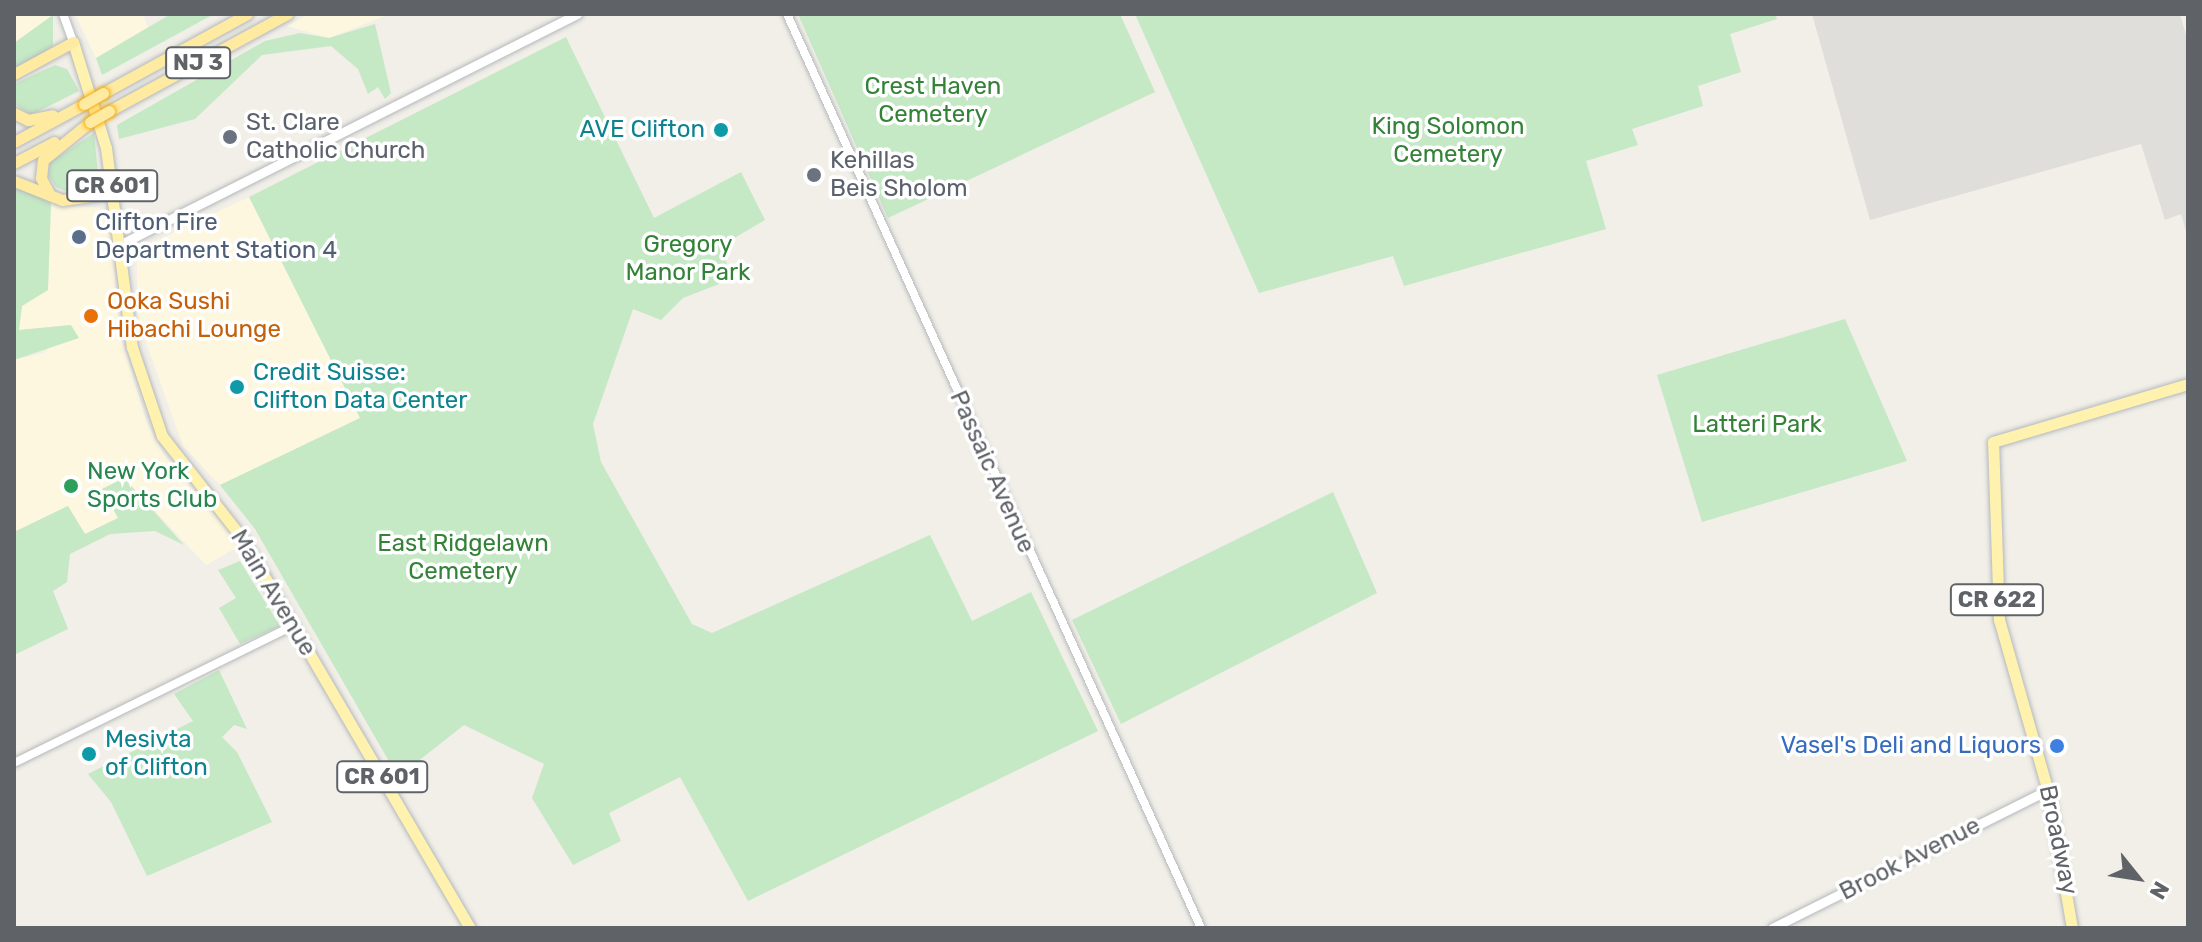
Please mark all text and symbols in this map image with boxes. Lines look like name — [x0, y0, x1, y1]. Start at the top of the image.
road number: NJ 3 — [164, 45, 232, 81]
park label: Crest Haven Cemetery — [865, 73, 1001, 129]
place label: St. Clare Catholic Church — [246, 109, 425, 165]
park label: King Solomon Cemetery — [1372, 113, 1524, 169]
place label: AVE Clifton — [579, 116, 705, 144]
marker: AVE Clifton — [712, 121, 730, 139]
marker: St. Clare Catholic Church — [221, 128, 239, 146]
place label: Kehillas Beis Sholom — [830, 147, 968, 203]
marker: Kehillas Beis Sholom — [805, 166, 823, 184]
road number: CR 601 — [66, 168, 158, 204]
place label: Clifton Fire Department Station 4 — [95, 209, 337, 265]
marker: Clifton Fire Department Station 4 — [70, 228, 88, 246]
park label: Gregory Manor Park — [625, 231, 751, 287]
place label: Ooka Sushi Hibachi Lounge — [107, 288, 281, 344]
marker: Ooka Sushi Hibachi Lounge — [82, 307, 100, 325]
place label: Credit Suisse: Clifton Data Center — [253, 359, 467, 415]
marker: Credit Suisse: Clifton Data Center — [228, 378, 246, 396]
street label: Passaic Avenue — [943, 386, 1041, 558]
park label: Latteri Park — [1692, 411, 1822, 439]
place label: New York Sports Club — [87, 458, 217, 514]
marker: New York Sports Club — [62, 477, 80, 495]
street label: Main Avenue — [224, 524, 322, 662]
park label: East Ridgelawn Cemetery — [377, 530, 549, 586]
road number: CR 622 — [1949, 582, 2045, 618]
place label: Mesivta of Clifton — [105, 726, 208, 782]
place label: Vasel's Deli and Liquors — [1780, 732, 2041, 760]
marker: Vasel's Deli and Liquors — [2048, 737, 2066, 755]
marker: Mesivta of Clifton — [80, 745, 98, 763]
road number: CR 601 — [336, 759, 428, 795]
street label: Broadway — [2032, 783, 2084, 897]
street label: Brook Avenue — [1835, 811, 1985, 907]
north arrow — [2098, 838, 2178, 918]
text: N — [2144, 877, 2175, 904]

